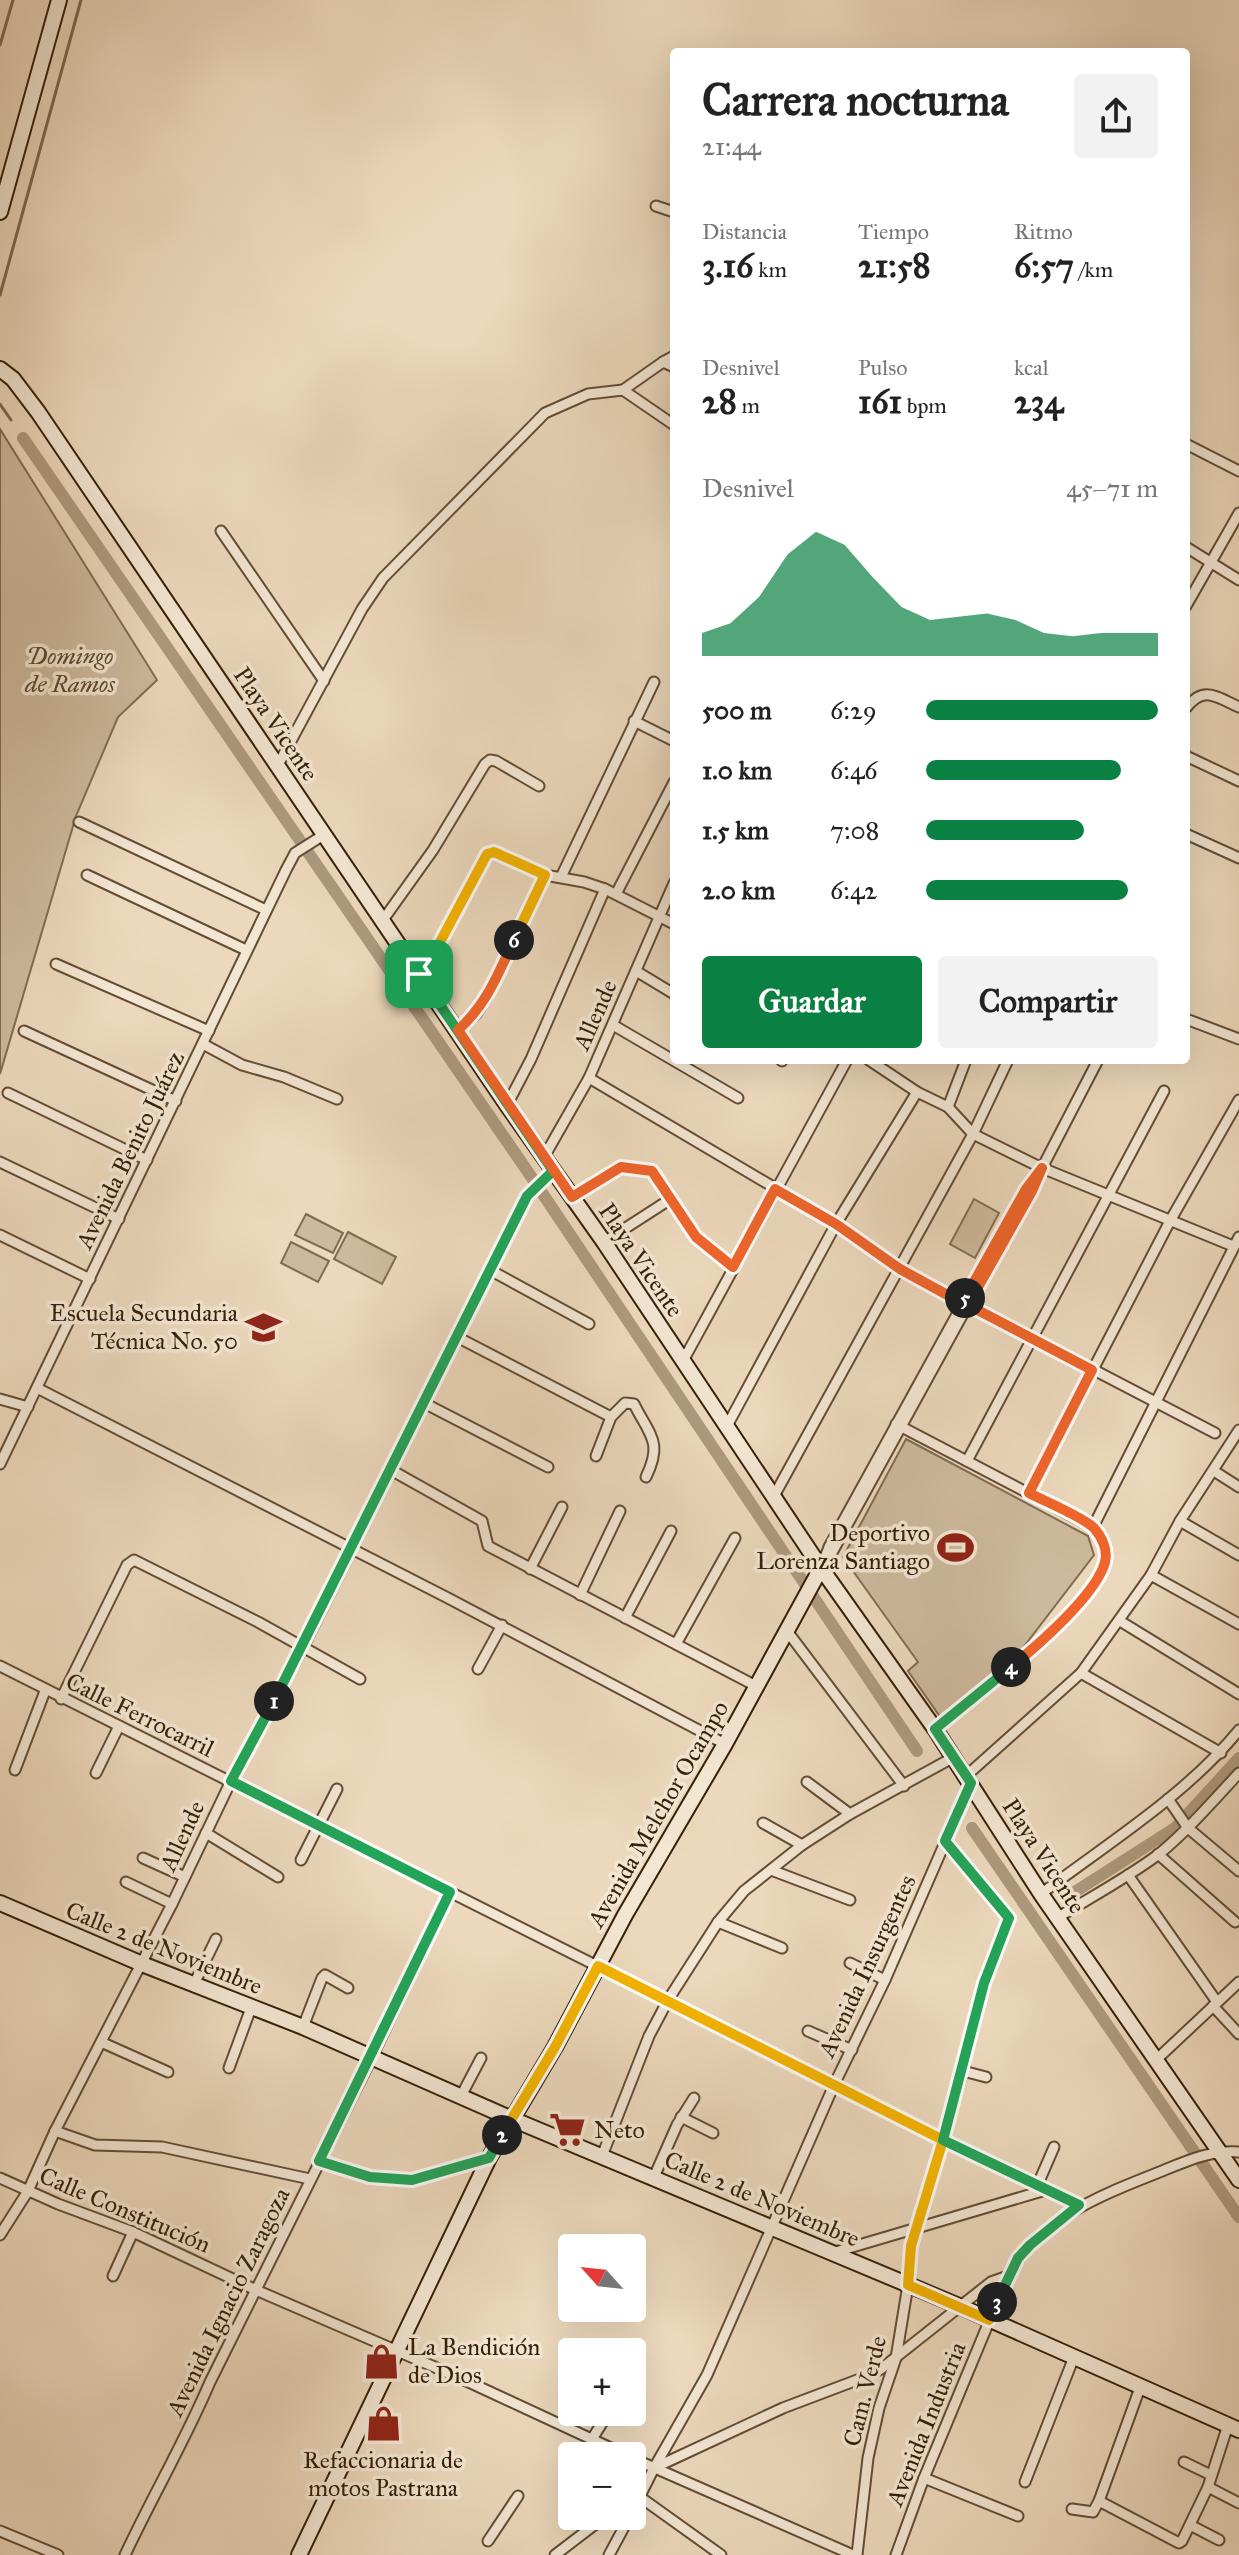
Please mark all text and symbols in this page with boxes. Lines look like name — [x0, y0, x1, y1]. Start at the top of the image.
text: Carrera nocturna — [702, 73, 1009, 127]
button: share — [1074, 74, 1158, 158]
text: 21:44 — [702, 130, 761, 162]
text: Distancia — [702, 218, 787, 245]
text: Tiempo — [858, 218, 929, 245]
text: Ritmo — [1014, 218, 1073, 245]
text: 3.16 — [702, 245, 753, 286]
text: 21:58 — [858, 245, 931, 286]
text: 6:57 — [1014, 245, 1074, 286]
text: km — [753, 256, 787, 283]
text: /km — [1074, 256, 1113, 283]
text: Desnivel — [702, 354, 780, 381]
text: Pulso — [858, 354, 908, 381]
text: kcal — [1014, 354, 1049, 381]
text: 28 — [702, 381, 737, 422]
text: 161 — [858, 381, 902, 422]
text: 234 — [1014, 381, 1063, 422]
text: m — [737, 392, 760, 419]
text: bpm — [902, 392, 947, 419]
text: Desnivel — [702, 472, 794, 504]
text: 45–71 m — [1066, 472, 1158, 504]
park label: Domingo de Ramos — [24, 641, 116, 699]
street label: Playa Vicente — [227, 661, 325, 787]
text: 500 m — [702, 694, 772, 726]
text: 6:29 — [830, 694, 877, 726]
text: 1.0 km — [702, 754, 772, 786]
text: 6:46 — [830, 754, 878, 786]
text: 1.5 km — [702, 814, 769, 846]
text: 7:08 — [830, 814, 879, 846]
text: 2.0 km — [702, 874, 775, 906]
text: 6:42 — [830, 874, 877, 906]
pin: 6 — [494, 920, 534, 960]
text: 6 — [508, 926, 520, 953]
pin — [385, 940, 453, 1008]
icon: arrive — [397, 952, 441, 996]
button: Guardar — [702, 956, 922, 1048]
button: Compartir — [938, 956, 1158, 1048]
street label: Allende — [566, 975, 624, 1056]
street label: Avenida Benito Juárez — [69, 1046, 191, 1255]
street label: Playa Vicente — [592, 1197, 690, 1323]
pin: 5 — [945, 1278, 985, 1318]
text: 5 — [960, 1284, 970, 1311]
place label: Escuela Secundaria Técnica No. 50 — [50, 1298, 239, 1356]
school or university icon: Escuela Secundaria Técnica No. 50 — [245, 1308, 283, 1346]
place label: Deportivo Lorenza Santiago — [756, 1518, 930, 1576]
sports icon: Deportivo Lorenza Santiago — [937, 1528, 975, 1566]
pin: 4 — [991, 1647, 1031, 1687]
text: 4 — [1005, 1653, 1017, 1680]
street label: Calle Ferrocarril — [61, 1666, 219, 1764]
pin: 1 — [254, 1681, 294, 1721]
text: 1 — [270, 1687, 278, 1714]
street label: Avenida Melchor Ocampo — [580, 1695, 735, 1934]
street label: Playa Vicente — [996, 1793, 1092, 1919]
street label: Allende — [152, 1796, 211, 1877]
street label: Avenida Insurgentes — [811, 1870, 923, 2063]
street label: Calle 2 de Noviembre — [61, 1895, 267, 2001]
supermarket icon: Neto — [549, 2111, 587, 2149]
pin: 2 — [482, 2115, 522, 2155]
place label: Neto — [594, 2115, 645, 2145]
text: 2 — [497, 2121, 507, 2148]
street label: Calle 2 de Noviembre — [660, 2144, 864, 2254]
street label: Calle Constitución — [35, 2160, 215, 2260]
street label: Avenida Ignacio Zaragoza — [159, 2182, 297, 2422]
north arrow — [558, 2234, 646, 2322]
map controls — [558, 2234, 646, 2530]
pin: 3 — [977, 2282, 1017, 2322]
text: 3 — [993, 2288, 1001, 2315]
place label: La Bendición de Dios — [408, 2332, 540, 2390]
street label: Cam. Verde — [837, 2333, 893, 2449]
street label: Avenida Industria — [879, 2337, 973, 2511]
button: + — [558, 2338, 646, 2426]
shop icon: La Bendición de Dios — [363, 2342, 401, 2380]
shop icon: Refaccionaria de motos Pastrana — [364, 2404, 402, 2442]
button: − — [558, 2442, 646, 2530]
place label: Refaccionaria de motos Pastrana — [303, 2445, 463, 2503]

